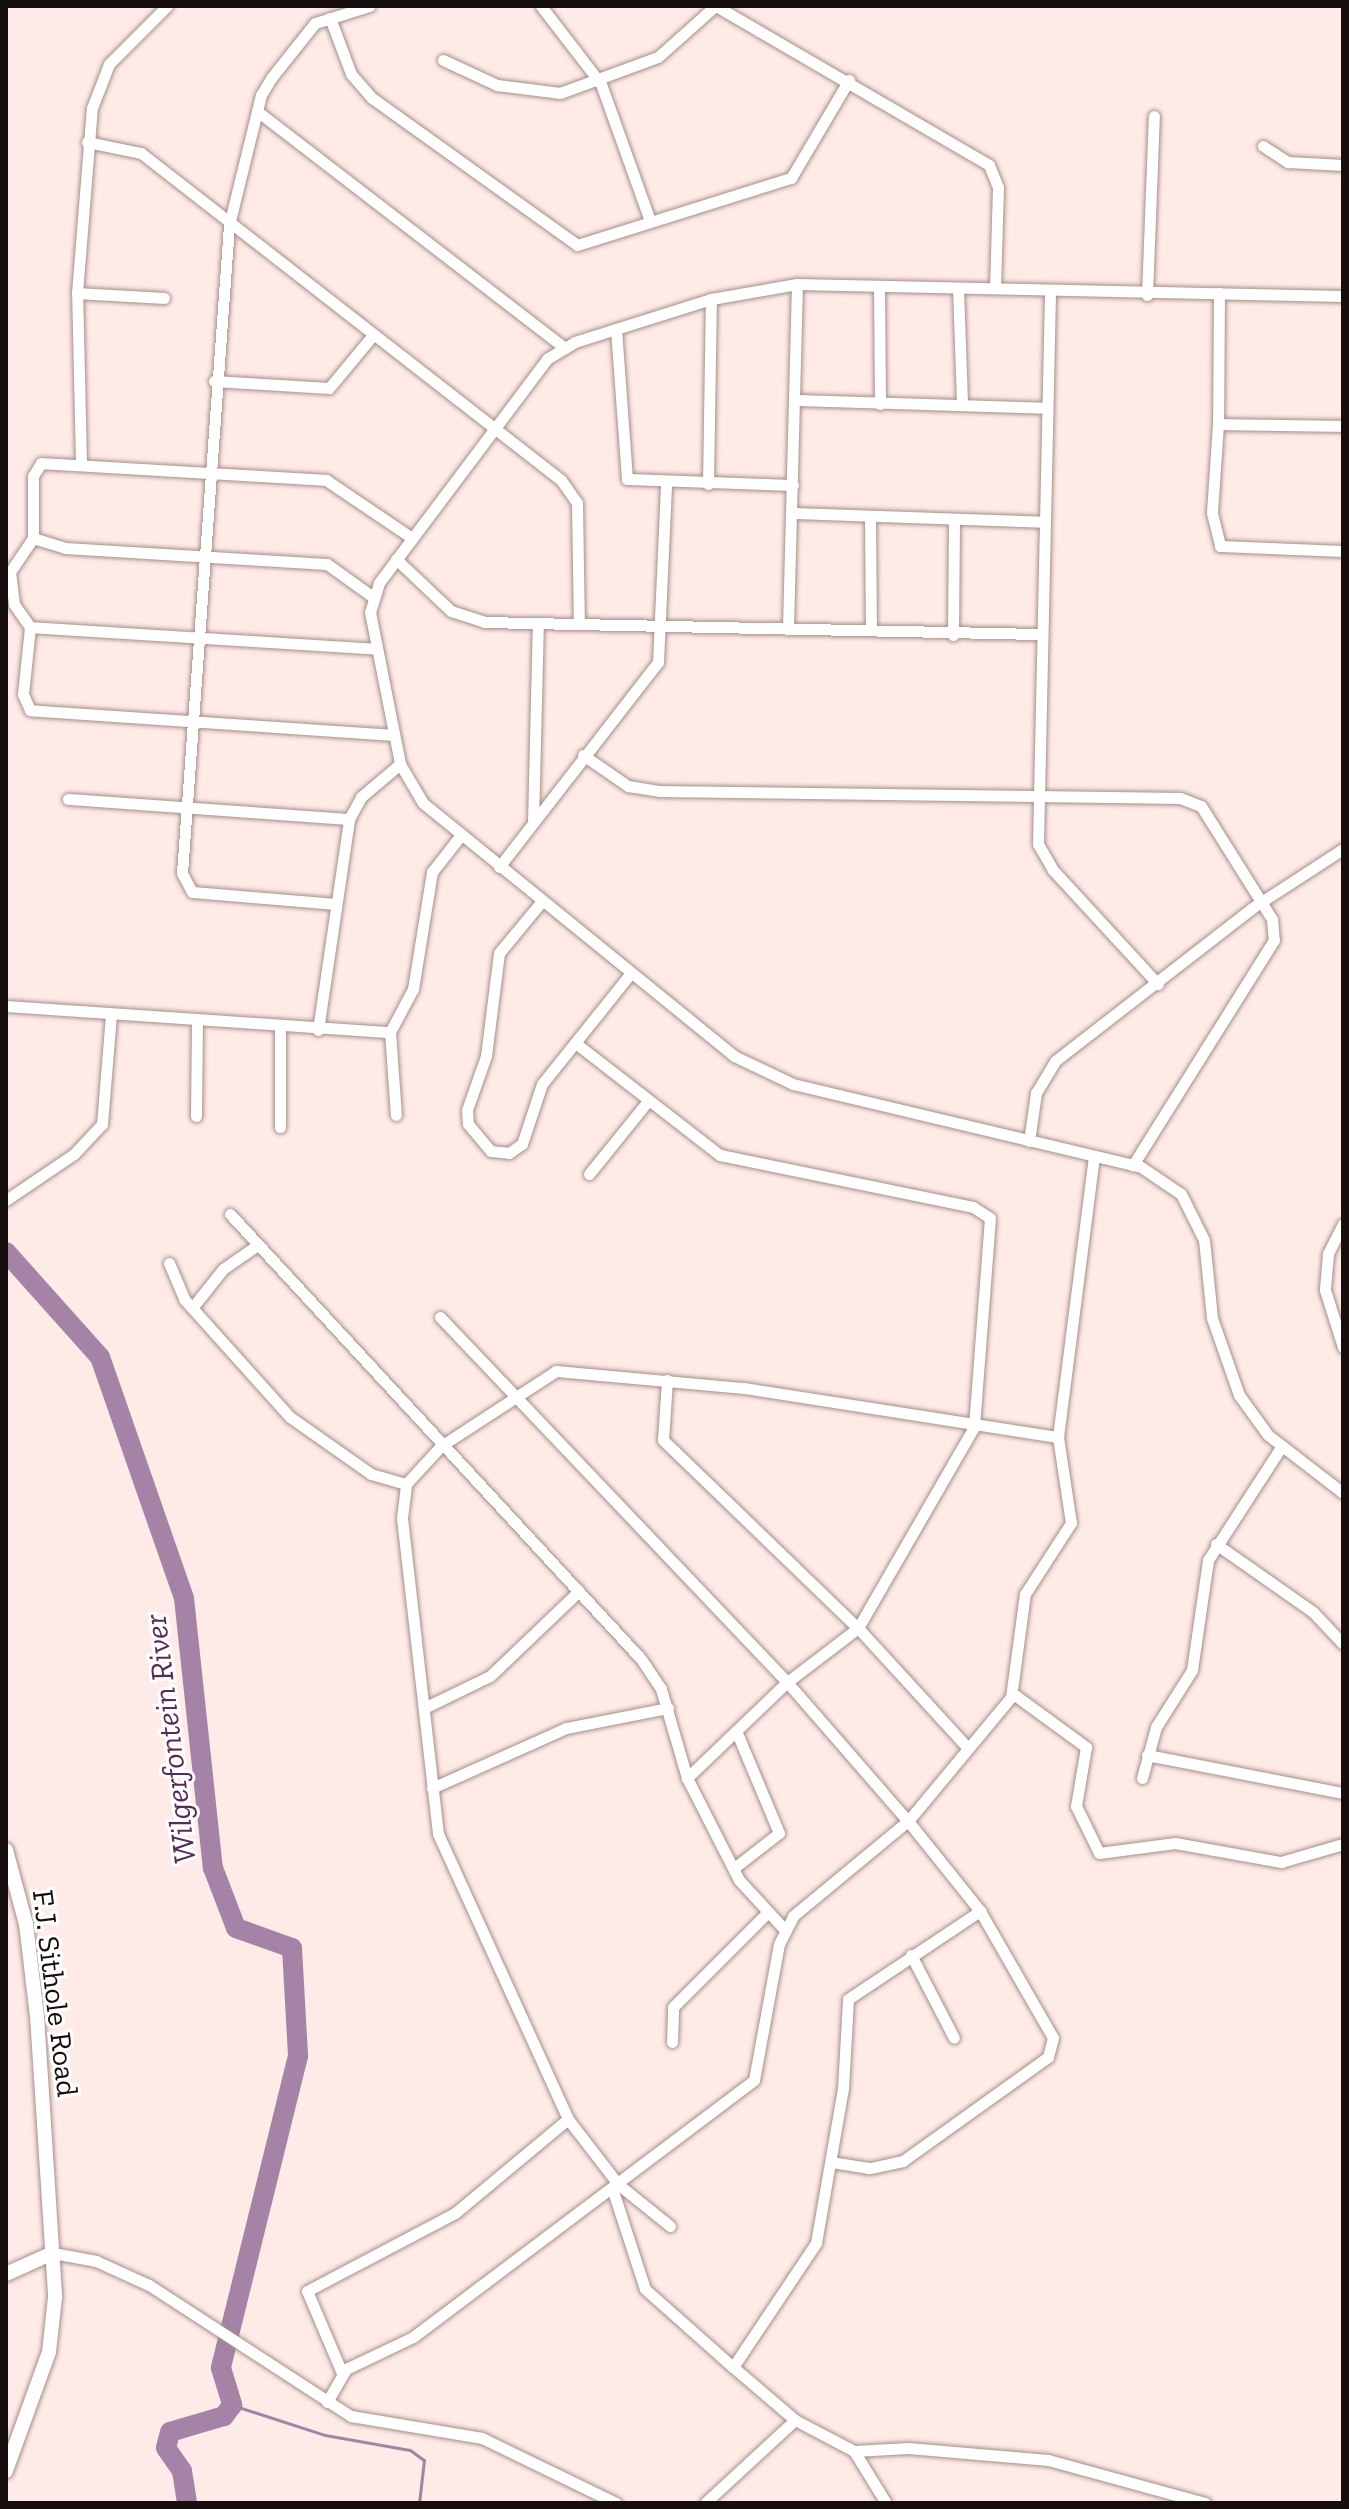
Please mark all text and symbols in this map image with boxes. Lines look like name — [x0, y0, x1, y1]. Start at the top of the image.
water label: Wilgerfontein River — [136, 1612, 204, 1866]
street label: F.J. Sithole Road — [24, 1888, 86, 2098]

